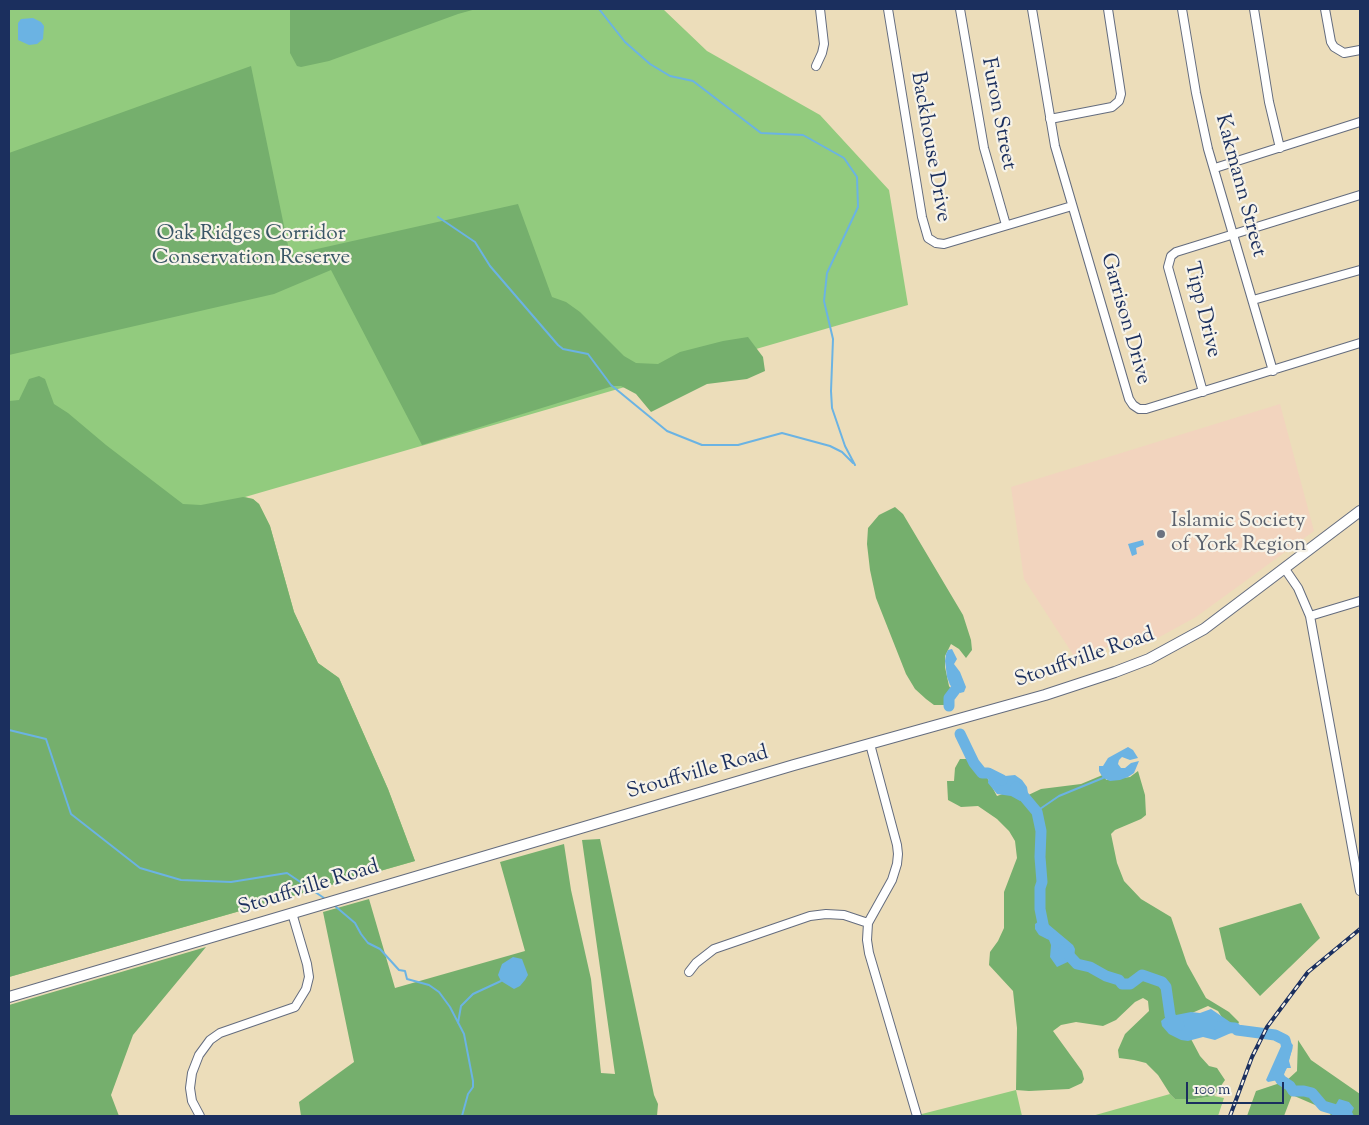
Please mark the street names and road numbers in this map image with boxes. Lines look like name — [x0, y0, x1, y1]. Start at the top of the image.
street label: Furon Street — [974, 56, 1020, 172]
street label: Backhouse Drive — [903, 70, 955, 224]
street label: Kakmann Street — [1208, 112, 1270, 260]
street label: Garrison Drive — [1093, 250, 1155, 388]
street label: Tipp Drive — [1177, 260, 1225, 360]
street label: Stouffville Road — [1012, 623, 1158, 695]
street label: Stouffville Road — [624, 742, 772, 806]
street label: Stouffville Road — [236, 856, 382, 922]

